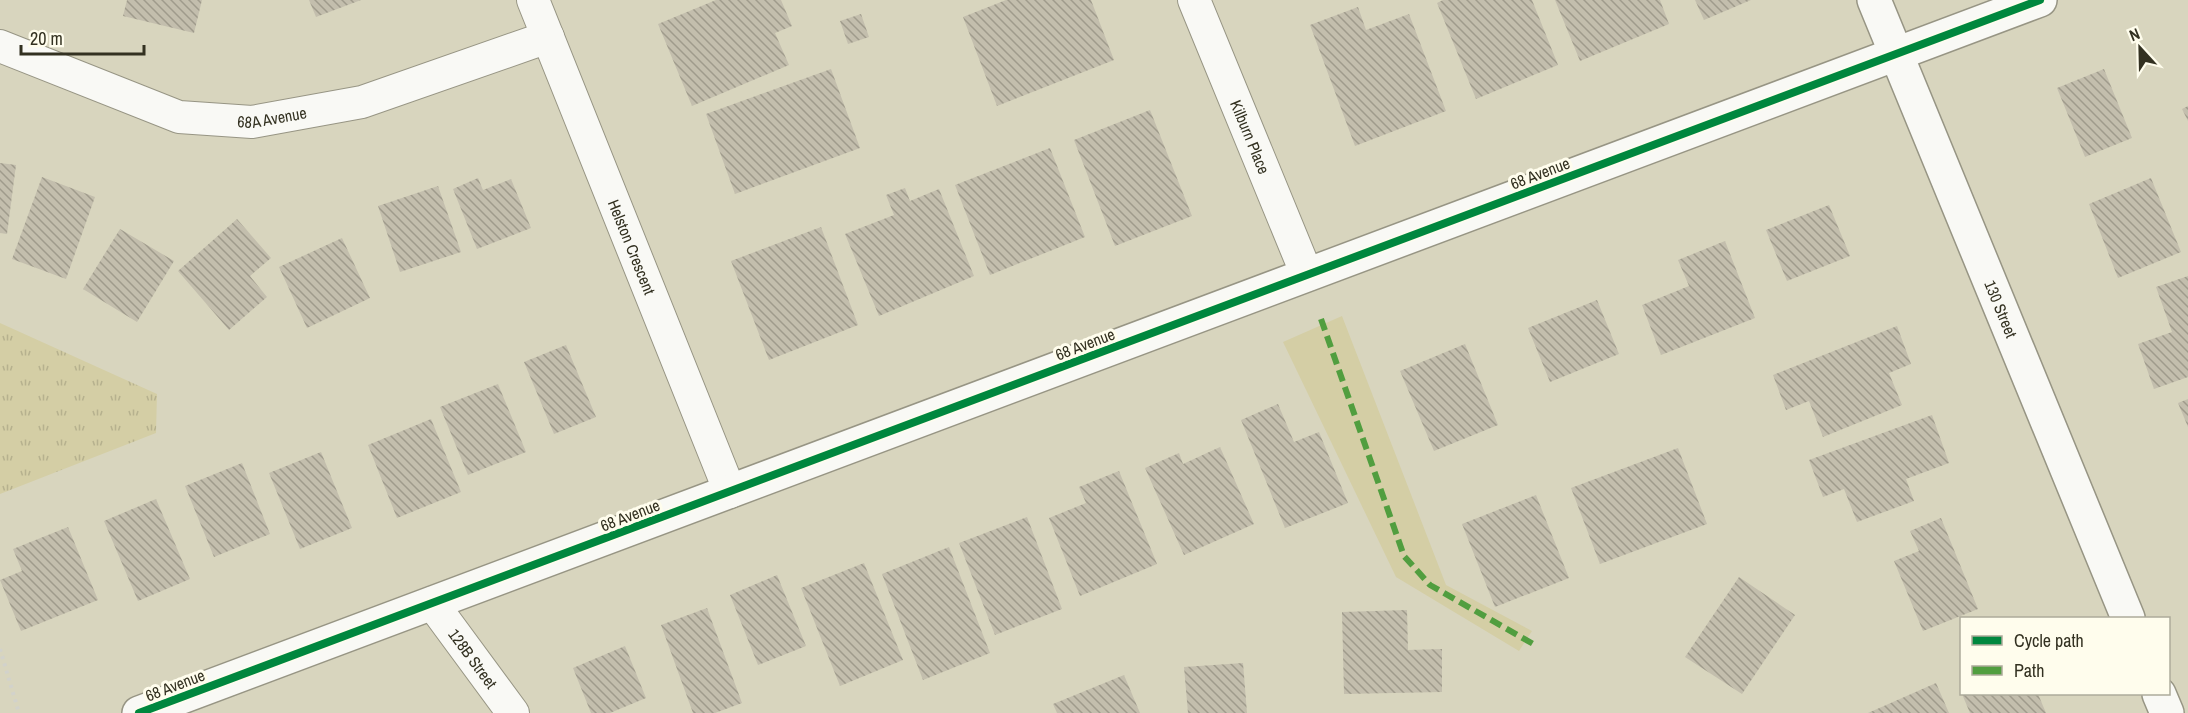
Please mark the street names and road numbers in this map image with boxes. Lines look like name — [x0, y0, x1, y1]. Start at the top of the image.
street label: Kilburn Place — [1225, 97, 1275, 177]
street label: 68A Avenue — [237, 101, 308, 133]
street label: 68 Avenue — [1507, 152, 1573, 194]
street label: Helston Crescent — [603, 196, 661, 298]
street label: 130 Street — [1979, 277, 2023, 341]
street label: 68 Avenue — [1052, 323, 1118, 365]
street label: 68 Avenue — [597, 494, 663, 536]
street label: 128B Street — [443, 624, 503, 693]
street label: 68 Avenue — [142, 664, 208, 706]

